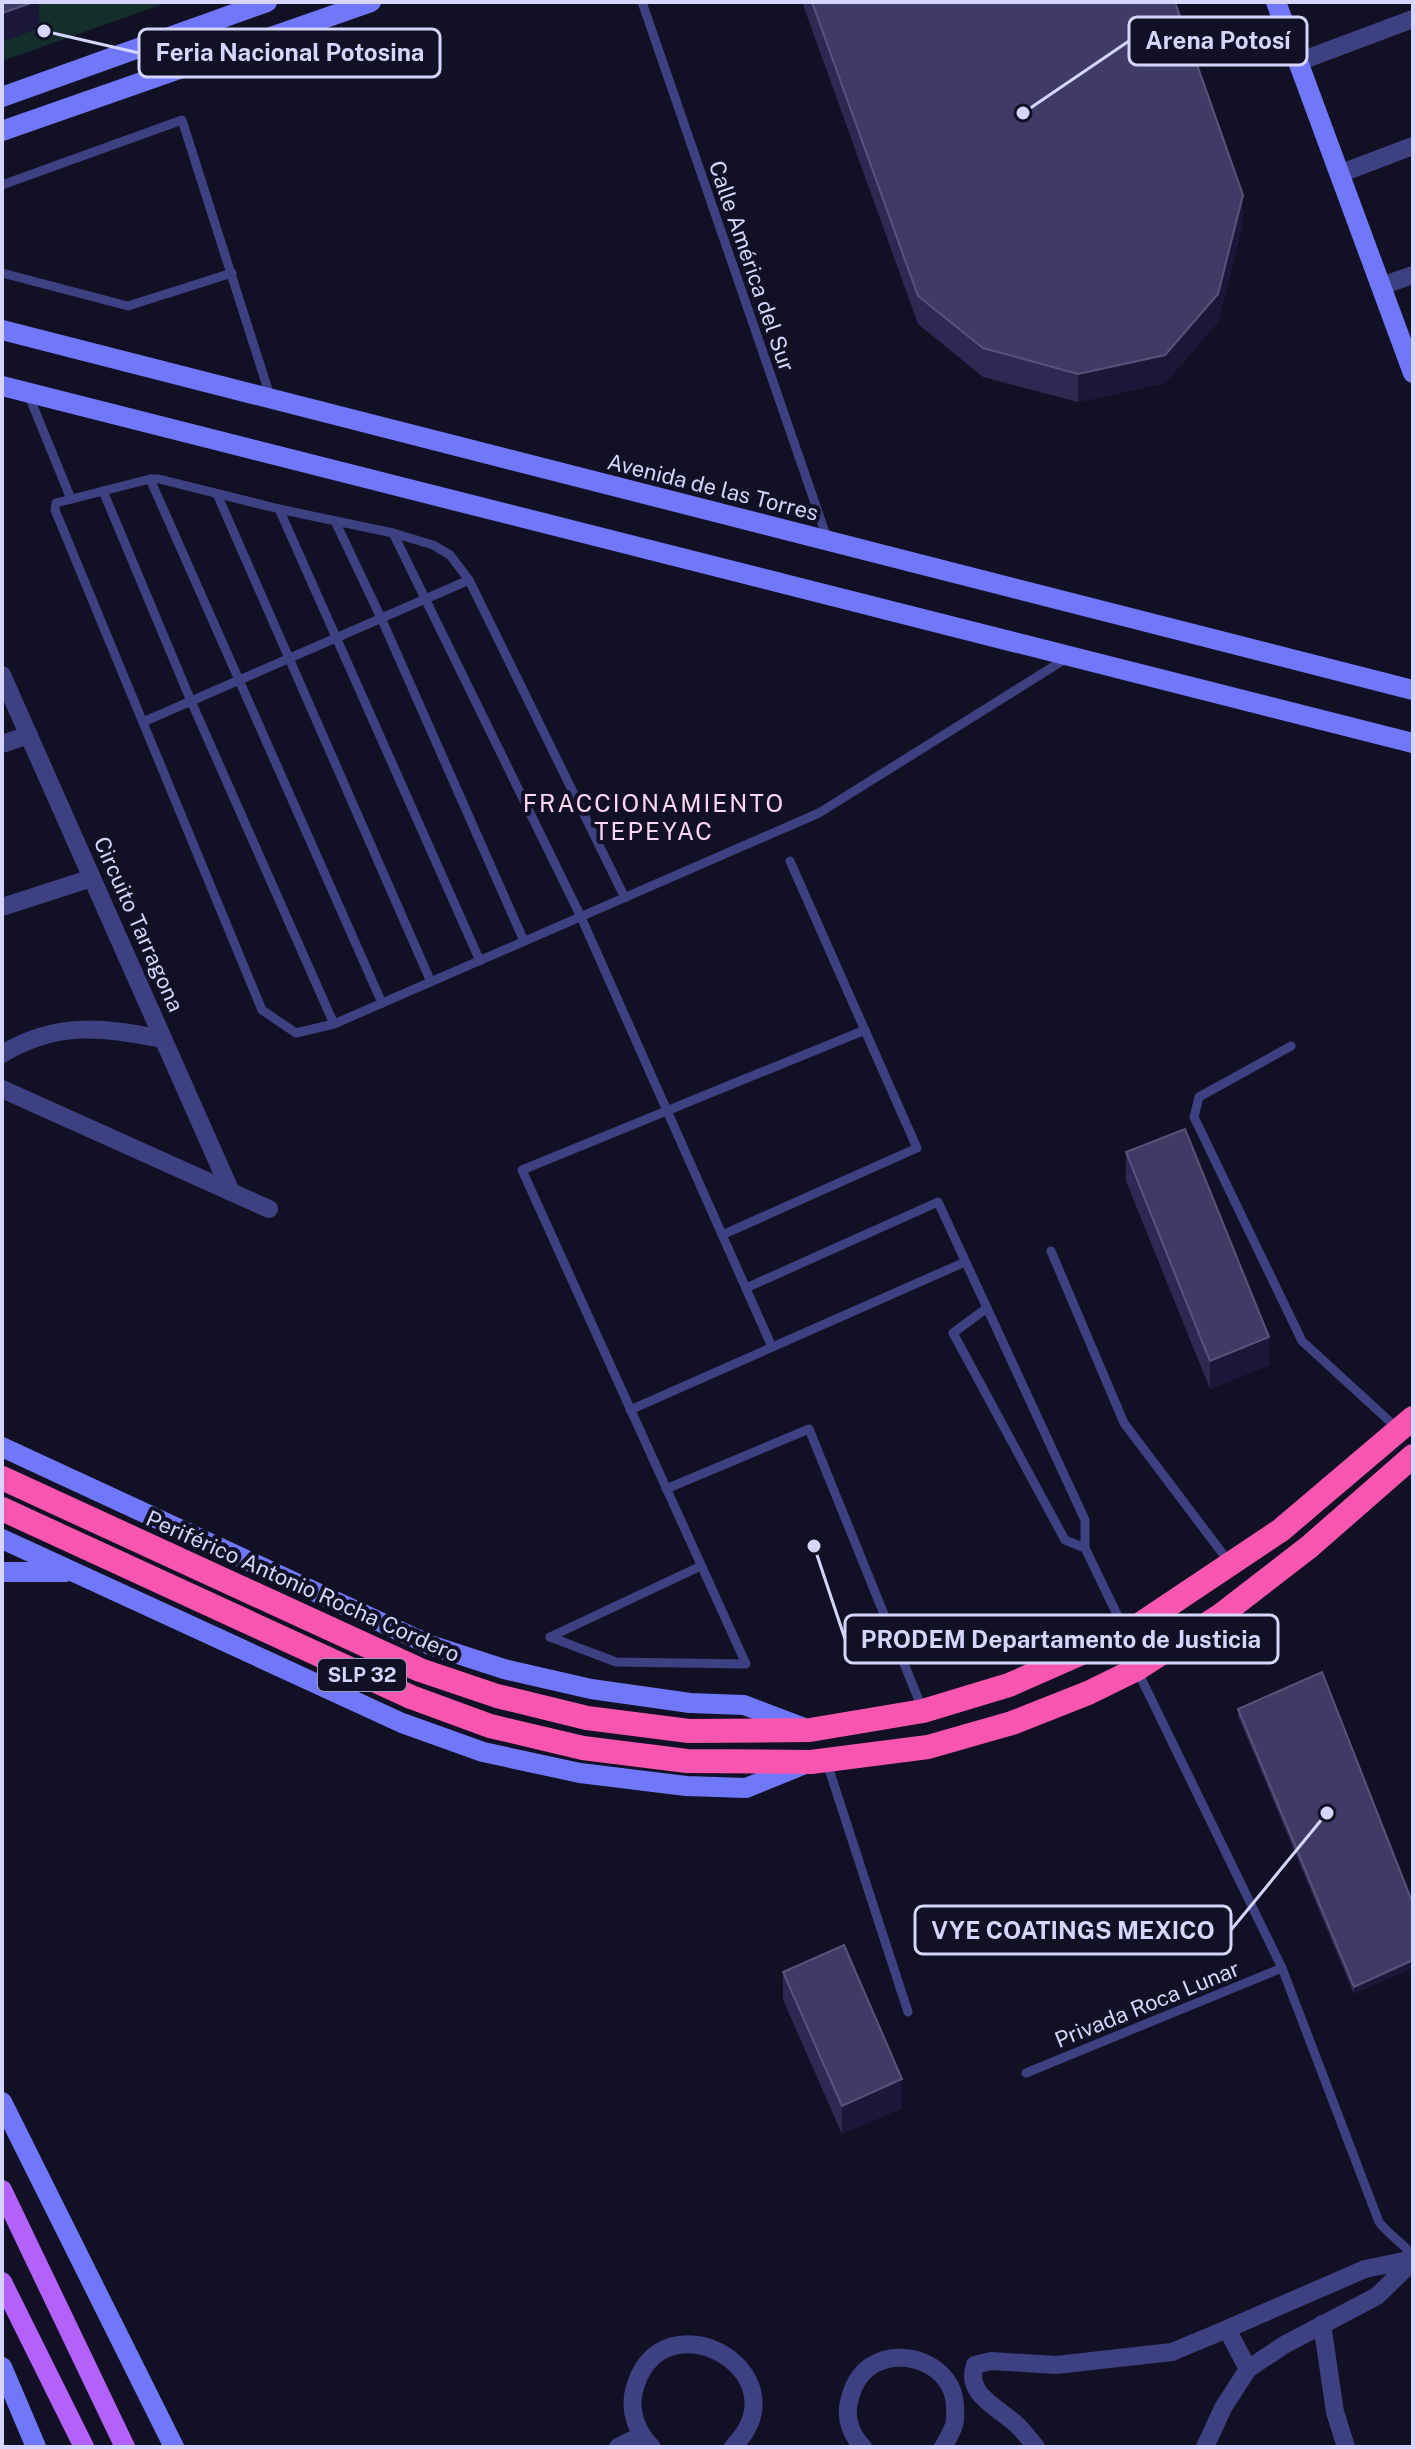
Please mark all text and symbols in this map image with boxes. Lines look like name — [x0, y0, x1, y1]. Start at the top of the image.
callout: Arena Potosí — [1129, 17, 1307, 65]
text: Arena Potosí — [1145, 26, 1291, 54]
callout: Feria Nacional Potosina — [139, 29, 440, 77]
text: Feria Nacional Potosina — [156, 38, 424, 66]
street label: Calle América del Sur — [704, 157, 800, 375]
street label: Avenida de las Torres — [605, 448, 821, 526]
district label: FRACCIONAMIENTO TEPEYAC — [523, 789, 785, 845]
street label: Circuito Tarragona — [89, 832, 189, 1016]
street label: Periférico Antonio Rocha Cordero — [142, 1505, 464, 1667]
callout: PRODEM Departamento de Justicia — [845, 1615, 1278, 1663]
text: PRODEM Departamento de Justicia — [861, 1625, 1261, 1653]
road number: SLP 32 — [318, 1659, 406, 1691]
callout: VYE COATINGS MEXICO — [915, 1906, 1231, 1954]
text: VYE COATINGS MEXICO — [931, 1916, 1215, 1944]
street label: Privada Roca Lunar — [1051, 1955, 1243, 2053]

